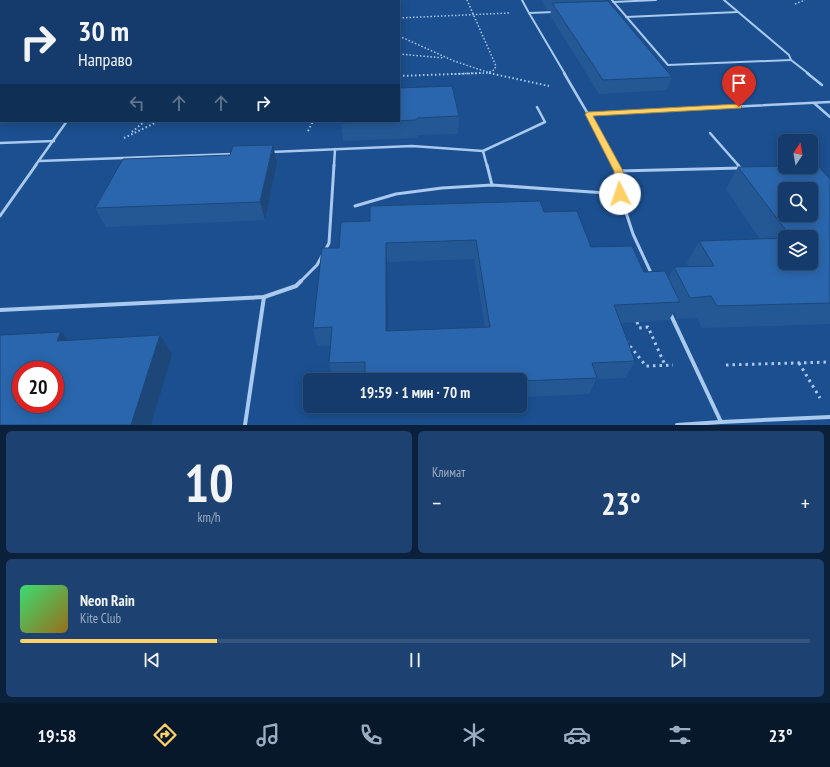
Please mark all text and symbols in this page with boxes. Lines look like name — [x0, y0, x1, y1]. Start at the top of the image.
text: 30 m — [78, 12, 129, 49]
icon: right — [12, 16, 64, 68]
text: Направо — [78, 48, 133, 71]
pin — [722, 66, 756, 107]
icon: arrive — [728, 72, 750, 94]
icon: left — [126, 92, 148, 114]
icon: ahead — [168, 92, 190, 114]
icon: ahead — [210, 92, 232, 114]
icon: right — [252, 92, 274, 114]
north arrow — [778, 134, 818, 174]
map controls — [778, 134, 818, 270]
position arrow — [599, 173, 641, 215]
button: search — [778, 182, 818, 222]
button: layers — [778, 230, 818, 270]
speed limit sign: 20 — [12, 361, 64, 413]
text: 19:59 · 1 мин · 70 m — [360, 383, 470, 402]
text: 10 — [184, 449, 234, 516]
text: Климат — [432, 464, 465, 481]
text: 23° — [601, 484, 641, 523]
text: − — [432, 489, 441, 517]
text: + — [801, 489, 810, 517]
text: km/h — [197, 509, 221, 526]
text: Neon Rain — [80, 591, 135, 610]
text: Kite Club — [80, 610, 121, 627]
icon: previous — [141, 649, 163, 671]
icon: pause — [404, 649, 426, 671]
icon: next — [667, 649, 689, 671]
icon: directions — [151, 721, 179, 749]
icon: music — [254, 721, 282, 749]
icon: phone — [357, 721, 385, 749]
icon: climate — [460, 721, 488, 749]
icon: car — [563, 721, 591, 749]
icon: filters — [666, 721, 694, 749]
text: 19:58 — [37, 724, 76, 747]
text: 23° — [769, 724, 793, 747]

